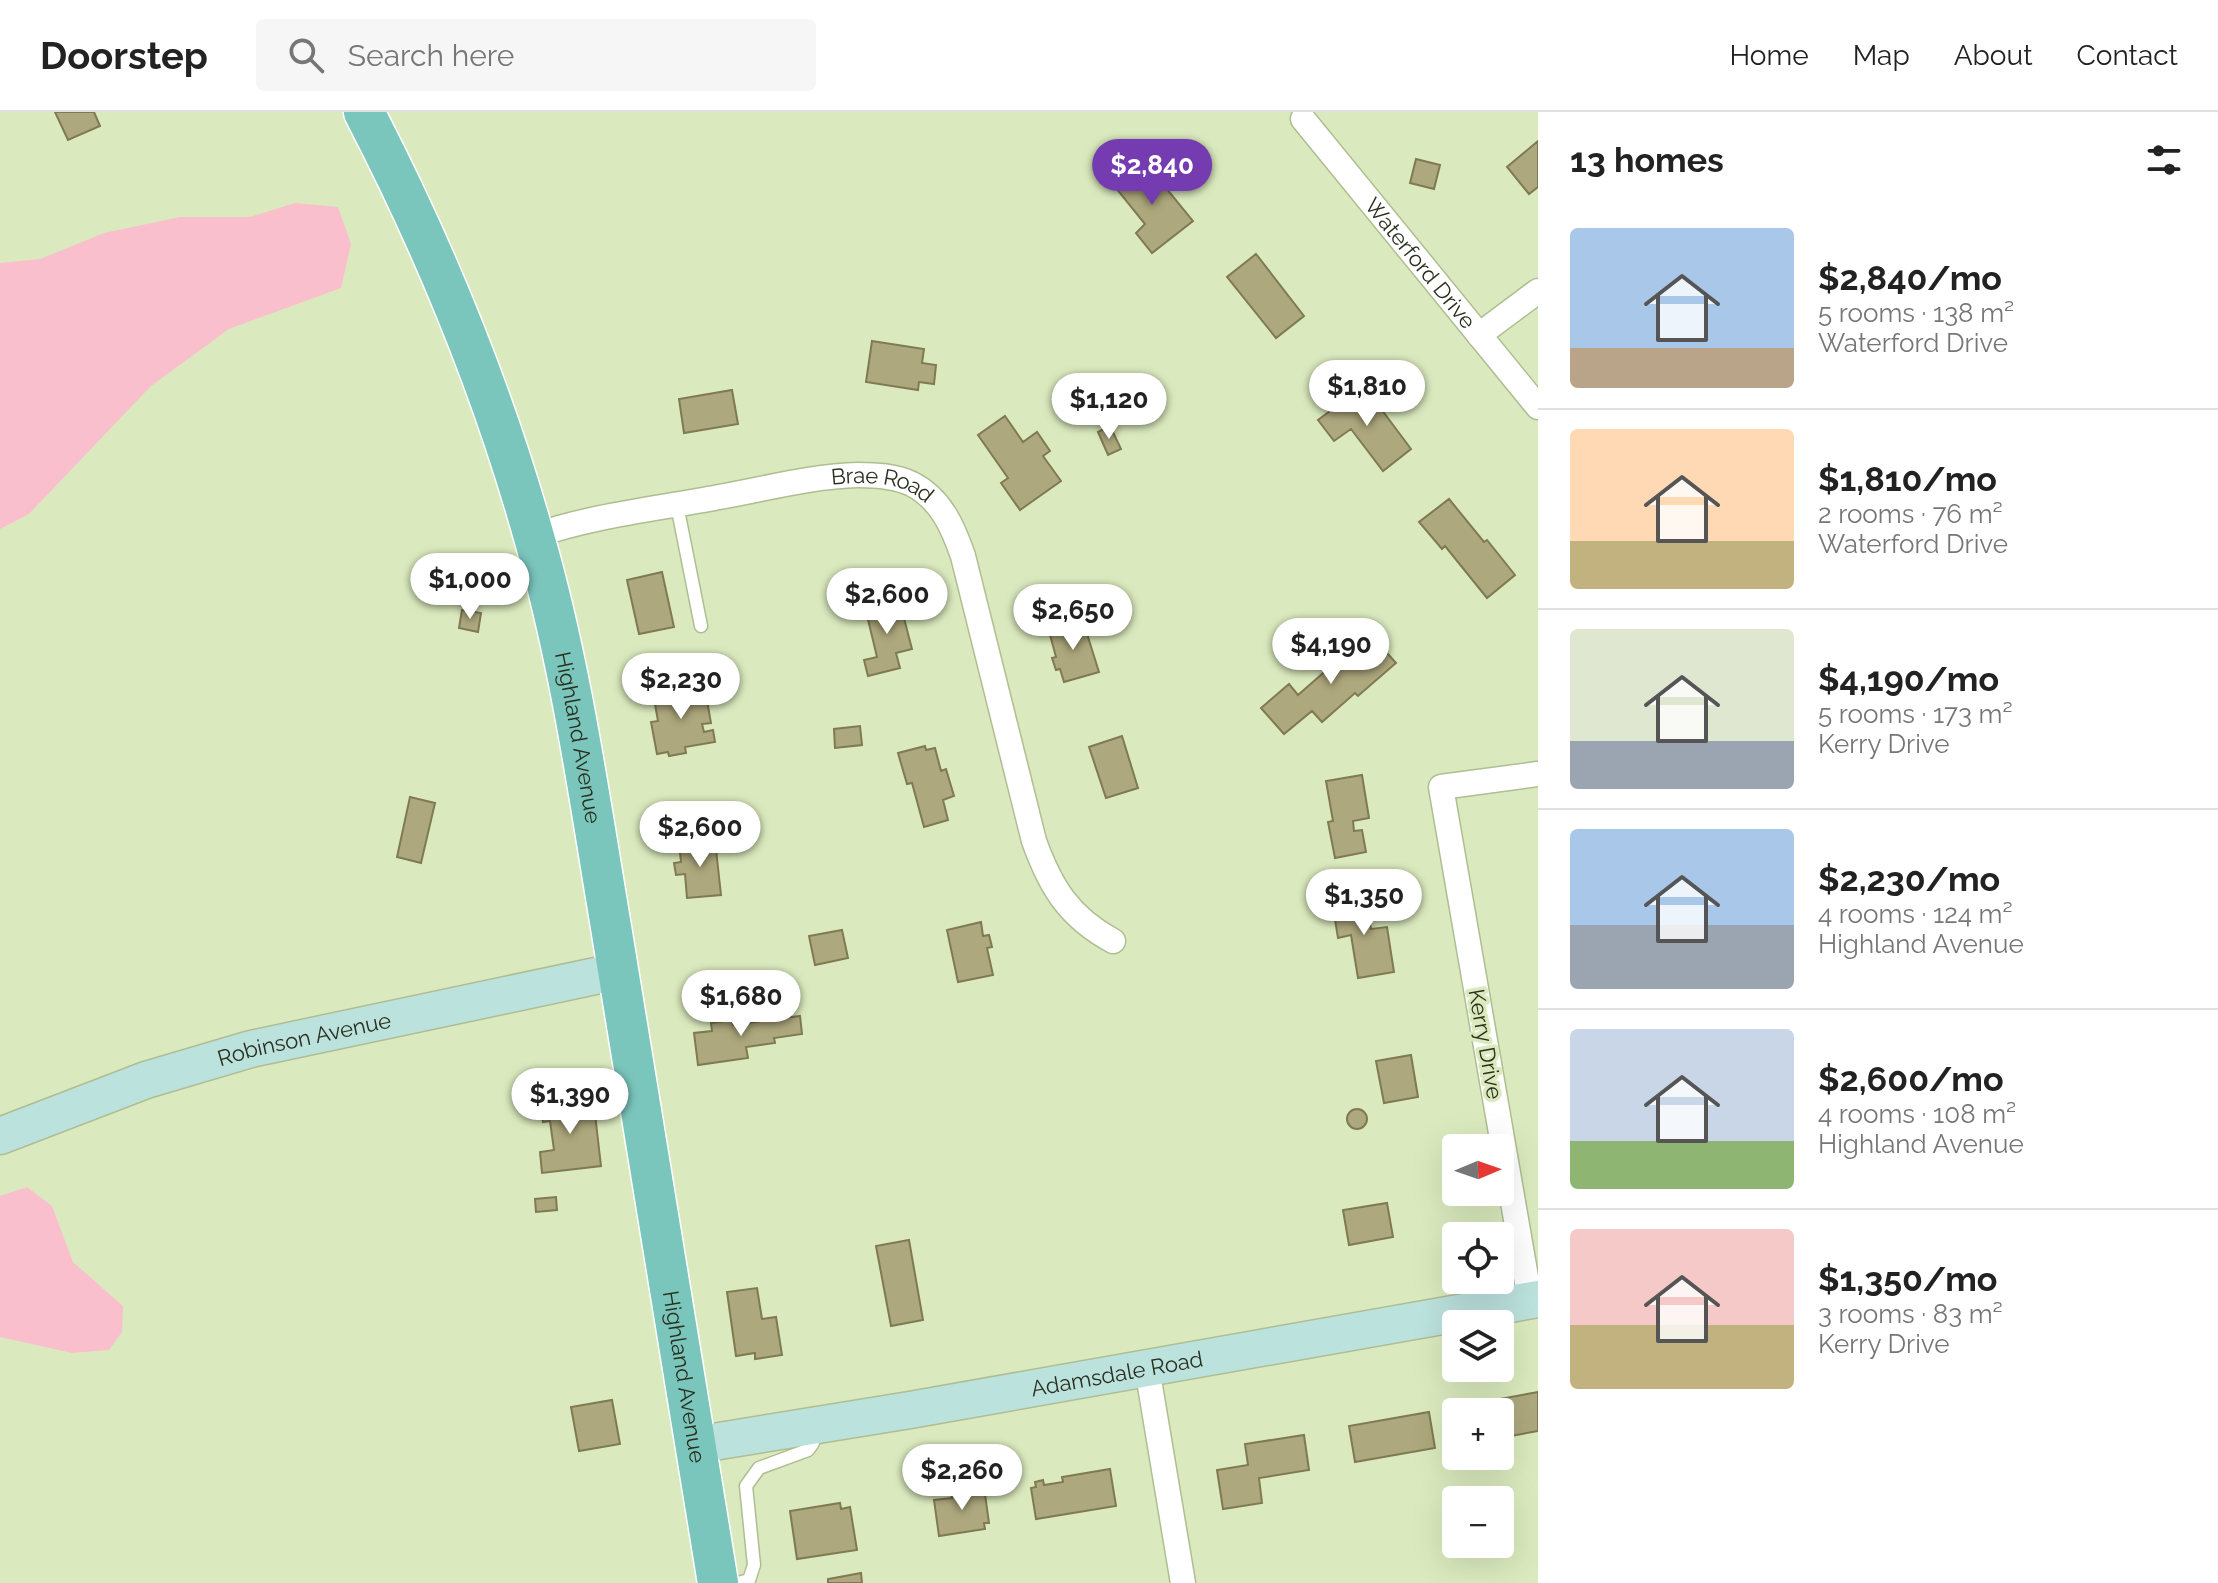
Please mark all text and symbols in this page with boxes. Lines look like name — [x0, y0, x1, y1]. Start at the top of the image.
search box — [256, 19, 816, 91]
text: Doorstep — [40, 33, 208, 78]
icon: search — [284, 33, 328, 77]
text: Search here — [348, 38, 514, 73]
text: Home — [1729, 39, 1809, 72]
text: Map — [1853, 39, 1910, 72]
text: About — [1954, 39, 2033, 72]
text: Contact — [2077, 39, 2178, 72]
icon: filters — [2142, 138, 2186, 182]
pin: $2,840 — [1087, 139, 1217, 207]
text: 13 homes — [1570, 140, 1724, 180]
text: $2,840 — [1110, 150, 1194, 180]
street label: Waterford Drive — [1360, 193, 1482, 334]
text: $2,840/mo — [1818, 258, 2002, 298]
icon: home — [1634, 260, 1730, 356]
text: 5 rooms · 138 m² — [1818, 298, 2014, 328]
text: Waterford Drive — [1818, 328, 2008, 358]
pin: $1,810 — [1302, 360, 1432, 428]
text: $1,810 — [1327, 371, 1407, 401]
pin: $1,120 — [1044, 373, 1174, 441]
text: $1,120 — [1070, 384, 1148, 414]
text: $1,810/mo — [1818, 459, 1997, 499]
icon: home — [1634, 461, 1730, 557]
street label: Brae Road — [830, 462, 939, 508]
text: 2 rooms · 76 m² — [1818, 499, 2003, 529]
text: Waterford Drive — [1818, 529, 2008, 559]
pin: $1,000 — [405, 553, 535, 621]
text: $1,000 — [428, 564, 512, 594]
pin: $2,600 — [822, 568, 952, 636]
text: $2,600 — [845, 579, 929, 609]
pin: $2,650 — [1008, 584, 1138, 652]
text: $2,650 — [1031, 595, 1115, 625]
pin: $4,190 — [1266, 618, 1396, 686]
text: $4,190 — [1290, 629, 1372, 659]
street label: Highland Avenue — [550, 649, 607, 825]
pin: $2,230 — [616, 653, 746, 721]
text: $4,190/mo — [1818, 659, 1999, 699]
icon: home — [1634, 661, 1730, 757]
text: $2,230 — [640, 664, 722, 694]
text: 5 rooms · 173 m² — [1818, 699, 2012, 729]
text: Kerry Drive — [1818, 729, 1949, 759]
pin: $2,600 — [635, 801, 765, 869]
text: $2,600 — [658, 812, 742, 842]
text: $2,230/mo — [1818, 859, 2000, 899]
icon: home — [1634, 861, 1730, 957]
pin: $1,350 — [1299, 869, 1429, 937]
text: $1,350 — [1324, 880, 1404, 910]
text: 4 rooms · 124 m² — [1818, 899, 2013, 929]
text: Highland Avenue — [1818, 929, 2024, 959]
pin: $1,680 — [676, 970, 806, 1038]
text: $1,680 — [700, 981, 782, 1011]
street label: Kerry Drive — [1464, 987, 1508, 1101]
street label: Robinson Avenue — [214, 1007, 393, 1071]
text: $2,600/mo — [1818, 1059, 2004, 1099]
icon: home — [1634, 1061, 1730, 1157]
pin: $1,390 — [505, 1068, 635, 1136]
text: $1,390 — [529, 1079, 611, 1109]
text: 4 rooms · 108 m² — [1818, 1099, 2016, 1129]
text: Highland Avenue — [1818, 1129, 2024, 1159]
north arrow — [1442, 1134, 1514, 1206]
map controls — [1442, 1134, 1514, 1558]
button: locate — [1442, 1222, 1514, 1294]
text: $1,350/mo — [1818, 1259, 1997, 1299]
icon: home — [1634, 1261, 1730, 1357]
street label: Highland Avenue — [658, 1289, 711, 1465]
text: 3 rooms · 83 m² — [1818, 1299, 2003, 1329]
button: layers — [1442, 1310, 1514, 1382]
text: Kerry Drive — [1818, 1329, 1949, 1359]
street label: Adamsdale Road — [1029, 1345, 1205, 1401]
button: + — [1442, 1398, 1514, 1470]
pin: $2,260 — [897, 1444, 1027, 1512]
text: $2,260 — [920, 1455, 1004, 1485]
button: − — [1442, 1486, 1514, 1558]

